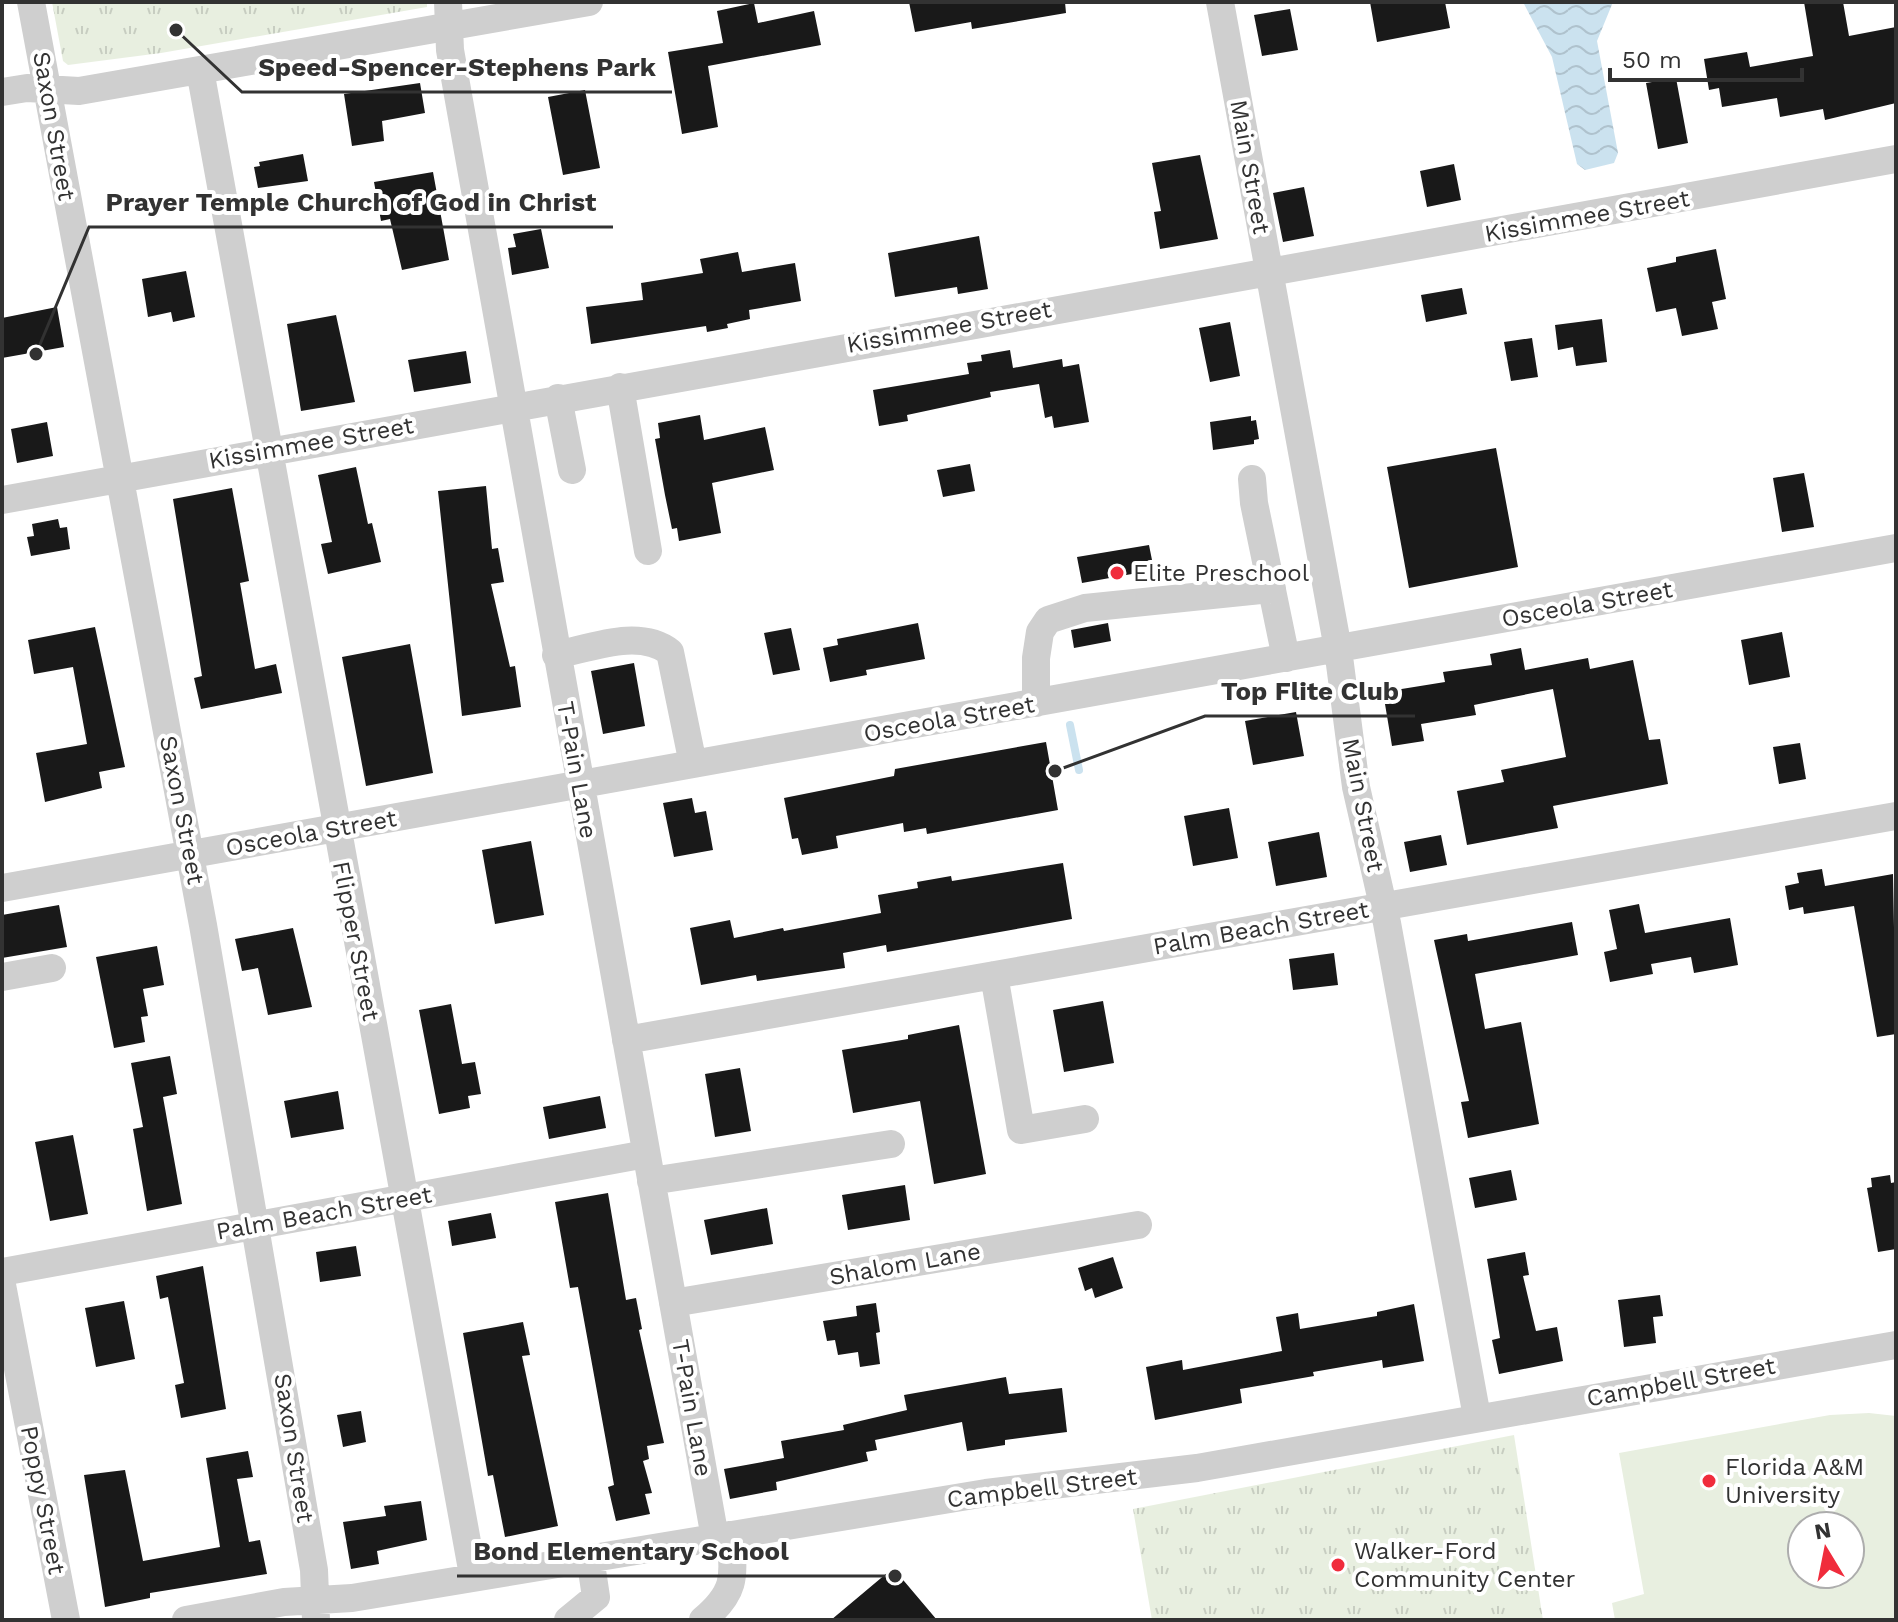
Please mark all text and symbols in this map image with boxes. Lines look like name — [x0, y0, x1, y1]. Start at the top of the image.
scale bar — [1610, 32, 1802, 82]
callout: Speed-Spencer-Stephens Park — [242, 42, 672, 92]
text: 50 m — [1622, 46, 1682, 74]
street label: Saxon Street — [27, 49, 81, 203]
text: Speed-Spencer-Stephens Park — [258, 52, 657, 82]
street label: Main Street — [1224, 98, 1276, 236]
callout: Prayer Temple Church of God in Christ — [89, 177, 613, 227]
street label: Kissimmee Street — [1482, 184, 1692, 248]
text: Prayer Temple Church of God in Christ — [106, 187, 597, 217]
street label: Kissimmee Street — [844, 295, 1054, 359]
street label: Kissimmee Street — [206, 411, 416, 475]
place label: Elite Preschool — [1133, 559, 1310, 587]
marker: Elite Preschool — [1108, 564, 1126, 582]
street label: Osceola Street — [1499, 575, 1675, 633]
callout: Top Flite Club — [1205, 666, 1415, 716]
text: Top Flite Club — [1221, 676, 1399, 706]
street label: Osceola Street — [861, 690, 1037, 748]
street label: T-Pain Lane — [551, 699, 603, 841]
street label: Saxon Street — [154, 733, 210, 887]
street label: Main Street — [1336, 736, 1390, 874]
street label: Osceola Street — [223, 804, 399, 862]
street label: Flipper Street — [327, 859, 385, 1023]
street label: Palm Beach Street — [1151, 895, 1371, 961]
street label: Palm Beach Street — [214, 1180, 434, 1246]
street label: Shalom Lane — [827, 1237, 983, 1291]
street label: T-Pain Lane — [666, 1337, 718, 1479]
street label: Campbell Street — [1584, 1352, 1778, 1412]
street label: Saxon Street — [268, 1371, 320, 1525]
street label: Poppy Street — [15, 1423, 71, 1577]
place label: Florida A&M University — [1725, 1453, 1864, 1509]
street label: Campbell Street — [945, 1462, 1139, 1514]
marker: Florida A&M University — [1700, 1472, 1718, 1490]
north arrow — [1786, 1510, 1866, 1590]
text: N — [1812, 1517, 1833, 1545]
callout: Bond Elementary School — [457, 1526, 805, 1576]
text: Bond Elementary School — [473, 1536, 789, 1566]
place label: Walker-Ford Community Center — [1354, 1537, 1576, 1593]
marker: Walker-Ford Community Center — [1329, 1556, 1347, 1574]

